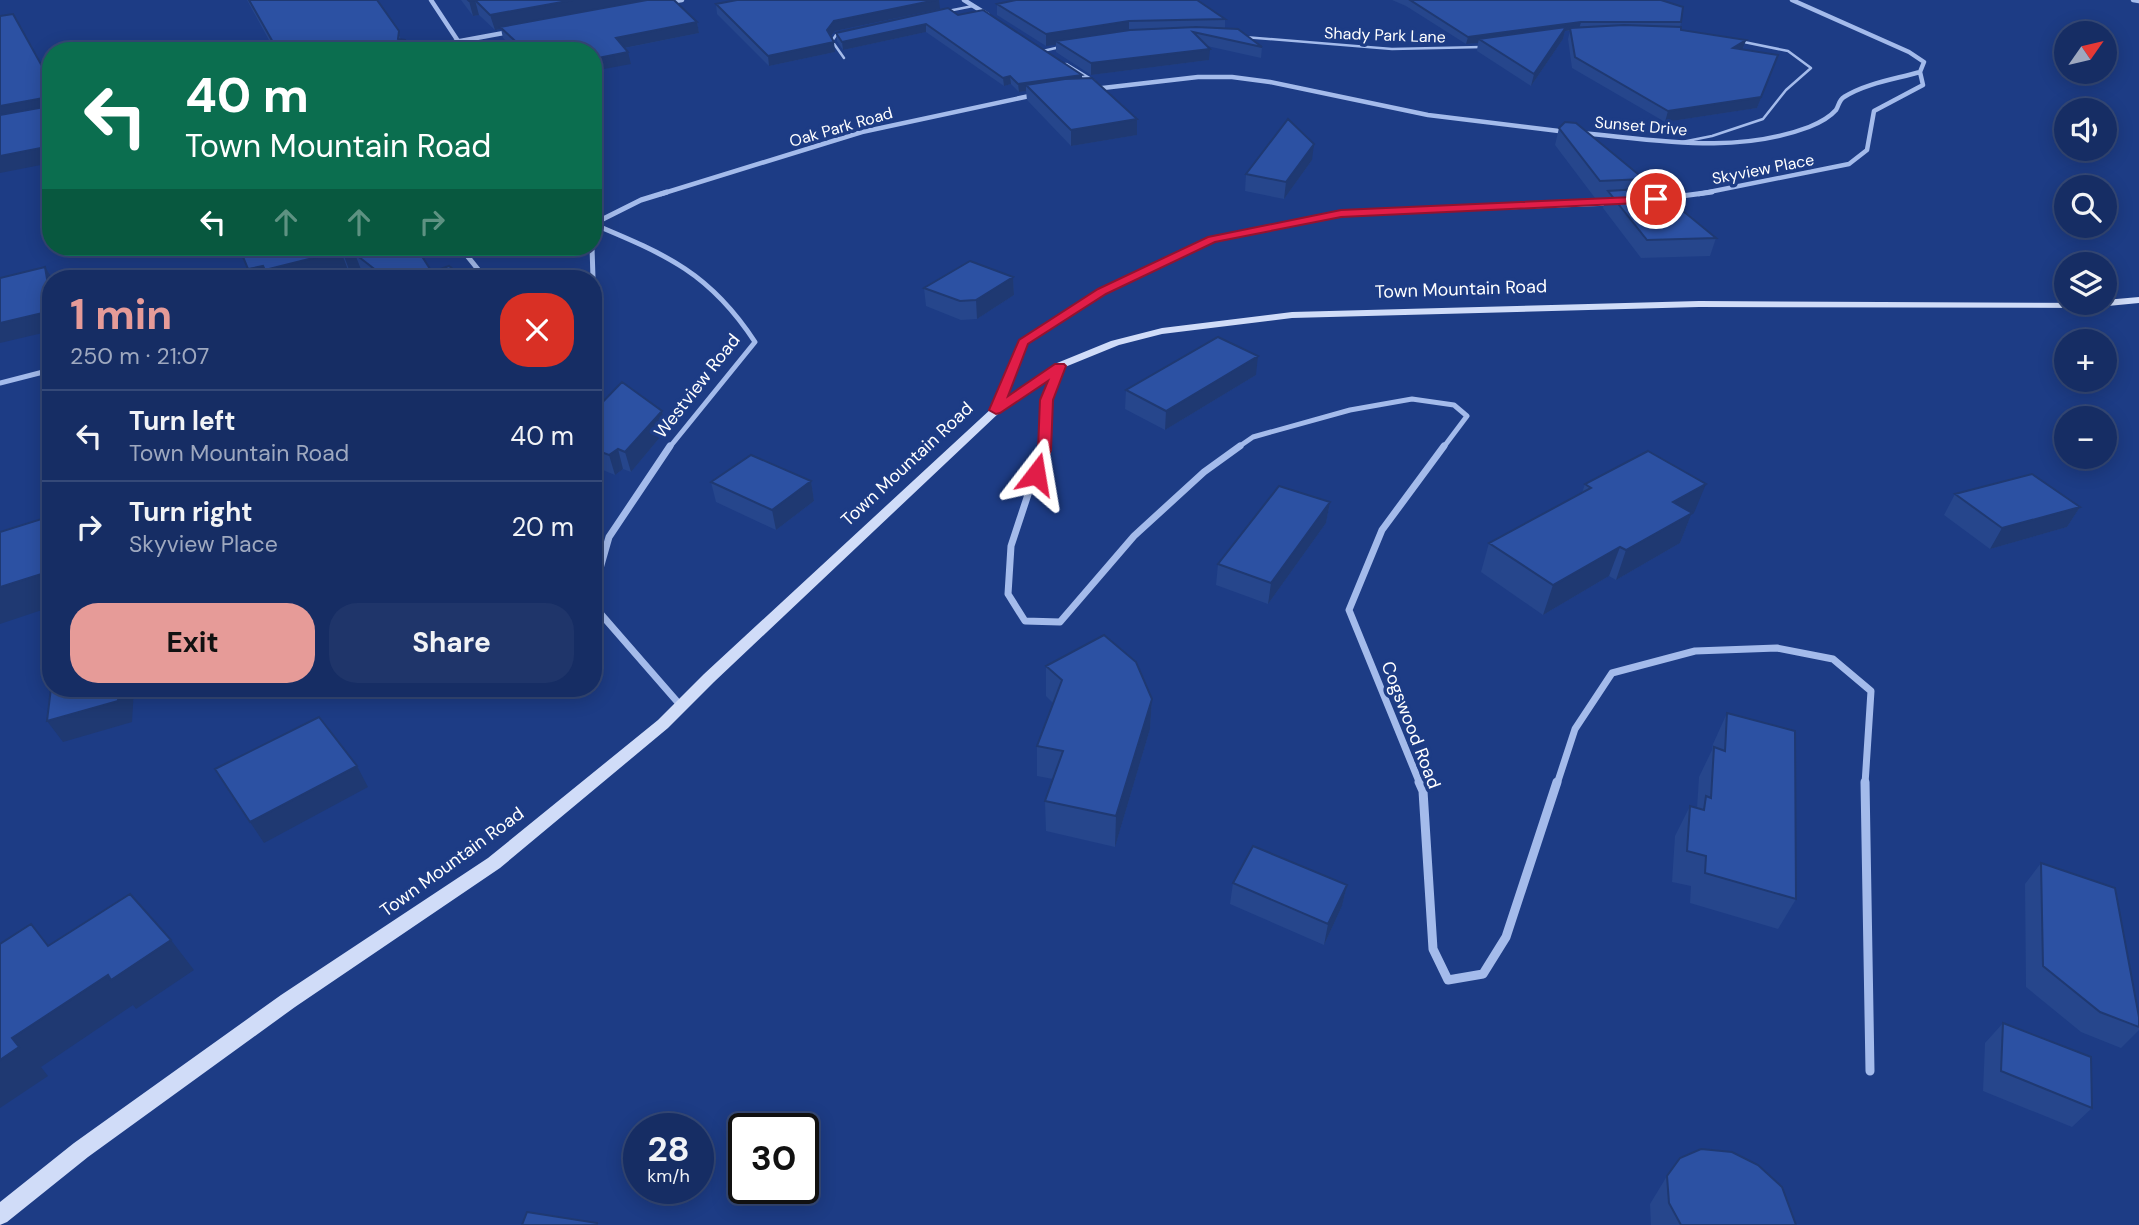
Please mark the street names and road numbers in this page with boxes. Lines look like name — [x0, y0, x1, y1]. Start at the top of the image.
street label: Shady Park Lane — [1324, 22, 1446, 48]
street label: Oak Park Road — [787, 102, 895, 152]
street label: Sunset Drive — [1594, 111, 1688, 141]
street label: Skyview Place — [1710, 149, 1816, 189]
street label: Town Mountain Road — [1374, 274, 1548, 304]
street label: Westview Road — [649, 329, 745, 443]
street label: Town Mountain Road — [836, 396, 978, 532]
street label: Cogswood Road — [1376, 658, 1446, 792]
street label: Town Mountain Road — [375, 802, 529, 922]

